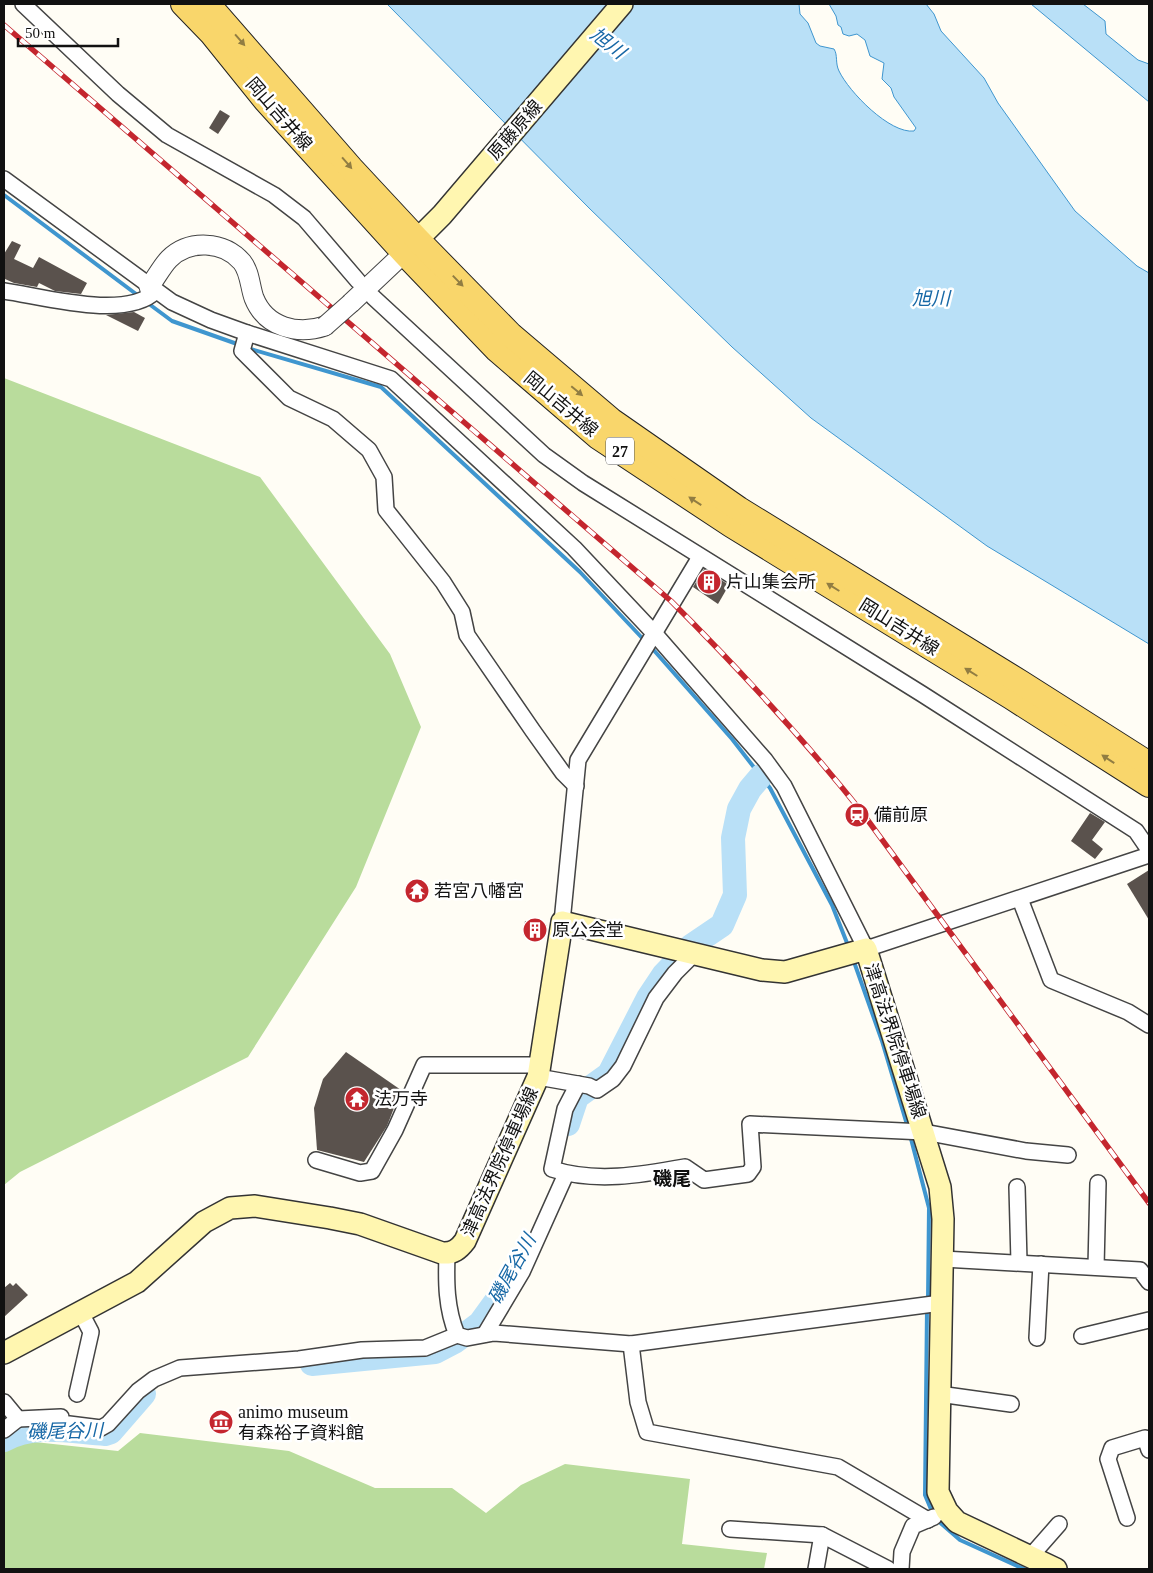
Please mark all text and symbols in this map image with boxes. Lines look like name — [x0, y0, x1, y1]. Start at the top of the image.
scale bar — [18, 15, 118, 47]
water label: 旭川 — [587, 23, 631, 64]
text: 50 m — [25, 25, 56, 41]
one-way arrow — [235, 33, 246, 46]
street label: 岡山吉井線 — [242, 73, 316, 155]
street label: 原藤原線 — [484, 96, 546, 164]
one-way arrow — [341, 156, 353, 168]
one-way arrow — [452, 275, 464, 287]
water label: 旭川 — [912, 288, 952, 309]
street label: 岡山吉井線 — [520, 367, 602, 441]
one-way arrow — [571, 386, 584, 397]
road number: 27 — [606, 438, 634, 464]
one-way arrow — [688, 496, 702, 505]
building icon: 片山集会所 — [696, 569, 722, 595]
place label: 片山集会所 — [726, 572, 816, 592]
one-way arrow — [826, 582, 839, 591]
street label: 岡山吉井線 — [856, 595, 942, 659]
one-way arrow — [965, 667, 978, 677]
one-way arrow — [1102, 754, 1115, 764]
station icon: 備前原 — [844, 802, 870, 828]
place label: 備前原 — [874, 805, 928, 825]
temple icon: 若宮八幡宮 — [404, 878, 430, 904]
place label: 若宮八幡宮 — [434, 881, 524, 901]
building icon: 原公会堂 — [522, 917, 548, 943]
place label: 原公会堂 — [552, 920, 624, 940]
street label: 津高法界院停車場線 — [860, 961, 930, 1121]
street label: 津高法界院停車場線 — [458, 1084, 542, 1240]
temple icon: 法万寺 — [344, 1086, 370, 1112]
place label: 法万寺 — [374, 1089, 428, 1109]
district label: 磯尾 — [653, 1168, 691, 1189]
water label: 磯尾谷川 — [484, 1229, 541, 1307]
place label: animo museum 有森裕子資料館 — [238, 1402, 364, 1443]
museum icon: animo museum 有森裕子資料館 — [208, 1409, 234, 1435]
water label: 磯尾谷川 — [27, 1420, 105, 1442]

